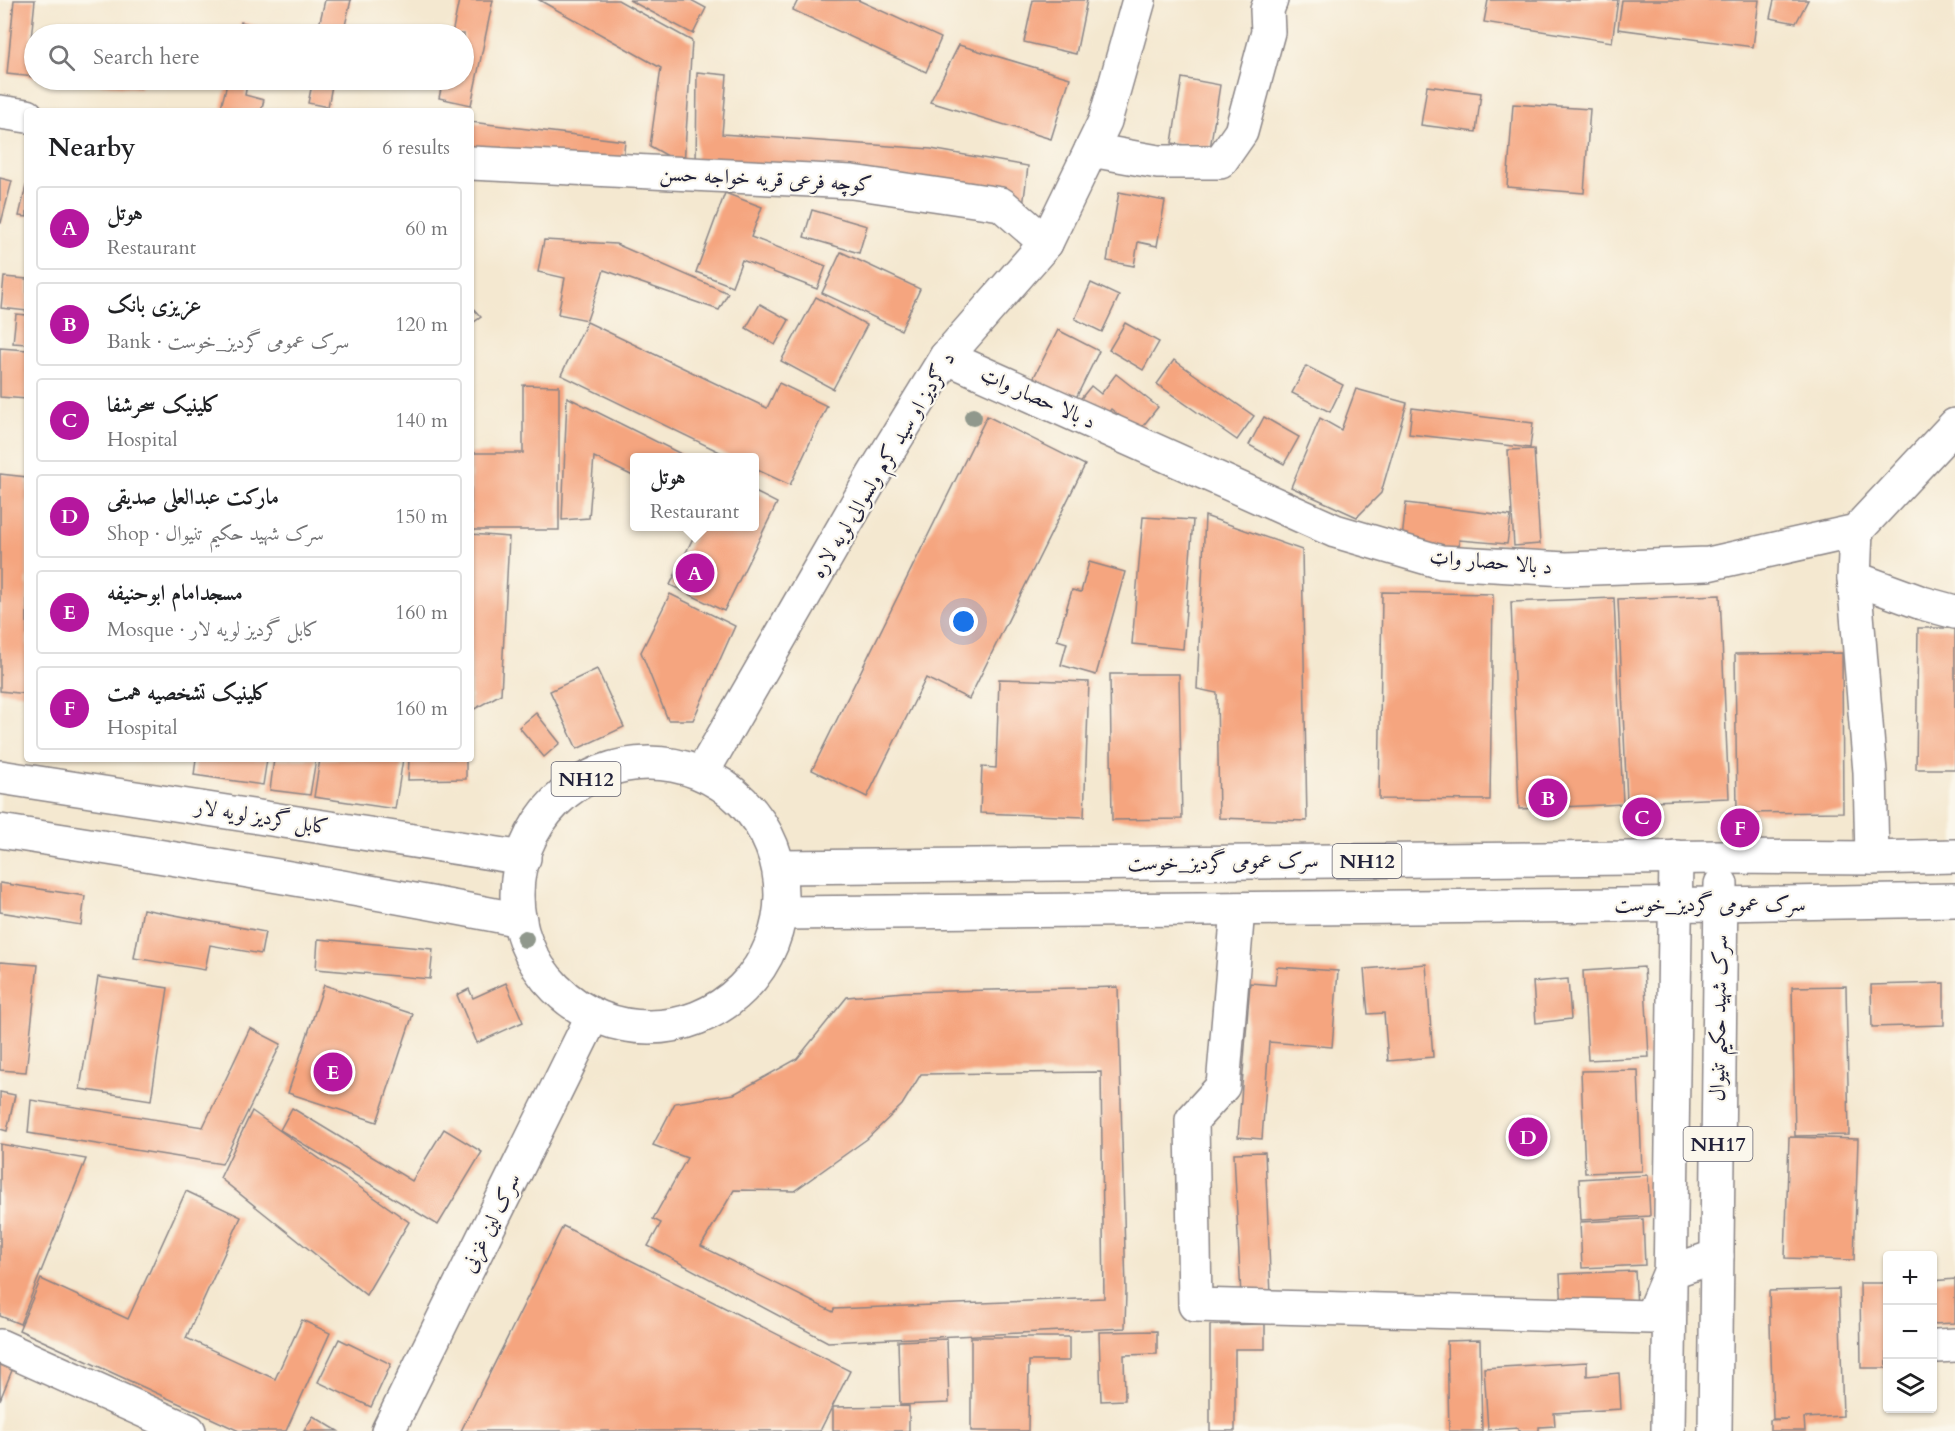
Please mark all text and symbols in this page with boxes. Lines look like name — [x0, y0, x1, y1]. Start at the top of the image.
search box — [24, 24, 474, 90]
icon: search — [45, 41, 78, 74]
text: Search here — [93, 42, 200, 72]
text: Nearby — [48, 130, 136, 165]
text: 6 results — [382, 134, 450, 161]
street label: کوچه فرعی قریه خواجه حسن — [659, 159, 873, 199]
text: هوتل — [107, 198, 143, 228]
text: A — [62, 215, 77, 242]
text: 60 m — [405, 215, 448, 242]
text: Restaurant — [107, 234, 196, 261]
text: عزیزی بانک — [107, 290, 201, 320]
text: B — [62, 311, 77, 338]
text: 120 m — [395, 311, 448, 338]
text: Bank · سرک عمومی گردیز_خوست — [107, 328, 350, 355]
street label: د ګردیز او سید کرم ولسوالۍ لویه لاره — [804, 346, 965, 585]
street label: د بالا حصار واټ — [976, 360, 1100, 436]
text: کلینیک سحرشفا — [107, 390, 220, 420]
text: C — [62, 407, 77, 434]
text: 140 m — [395, 407, 448, 434]
text: Hospital — [107, 426, 178, 453]
popup — [630, 453, 759, 531]
text: هوتل — [650, 462, 686, 492]
text: مارکت عبدالعلی صدیقی — [107, 482, 279, 512]
text: Restaurant — [650, 498, 739, 525]
text: D — [61, 503, 78, 530]
text: 150 m — [395, 503, 448, 530]
text: Shop · سرک شهید حکیم تنیوال — [107, 520, 324, 547]
street label: د بالا حصار واټ — [1428, 542, 1554, 582]
pin: A — [676, 550, 714, 596]
text: مسجدامام ابوحنیفه — [107, 578, 243, 608]
text: E — [63, 599, 76, 626]
text: 160 m — [395, 599, 448, 626]
your location — [949, 607, 978, 636]
text: Mosque · کابل گردیز لویه لار — [107, 616, 319, 643]
text: کلینیک تشخصیه همت — [107, 678, 270, 708]
text: F — [64, 695, 75, 722]
text: 160 m — [395, 695, 448, 722]
text: Hospital — [107, 714, 178, 741]
road number: NH12 — [552, 762, 620, 796]
pin: B — [1528, 776, 1568, 820]
street label: کابل گردیز لویه لار — [191, 792, 331, 842]
pin: C — [1622, 794, 1662, 840]
pin: F — [1720, 806, 1760, 850]
road number: NH12 — [1332, 844, 1402, 878]
street label: سرک عمومی گردیز_خوست — [1127, 846, 1319, 878]
street label: سرک عمومی گردیز_خوست — [1614, 890, 1806, 919]
street label: سرک شهید حکیم تنیوال — [1703, 934, 1741, 1102]
pin: E — [314, 1050, 352, 1094]
pin: D — [1508, 1114, 1547, 1160]
road number: NH17 — [1684, 1127, 1752, 1161]
street label: سرک لین غزنی — [454, 1168, 528, 1278]
map controls — [1883, 1251, 1937, 1413]
button: + — [1883, 1251, 1937, 1305]
button: − — [1883, 1305, 1937, 1359]
button: layers — [1883, 1359, 1937, 1413]

